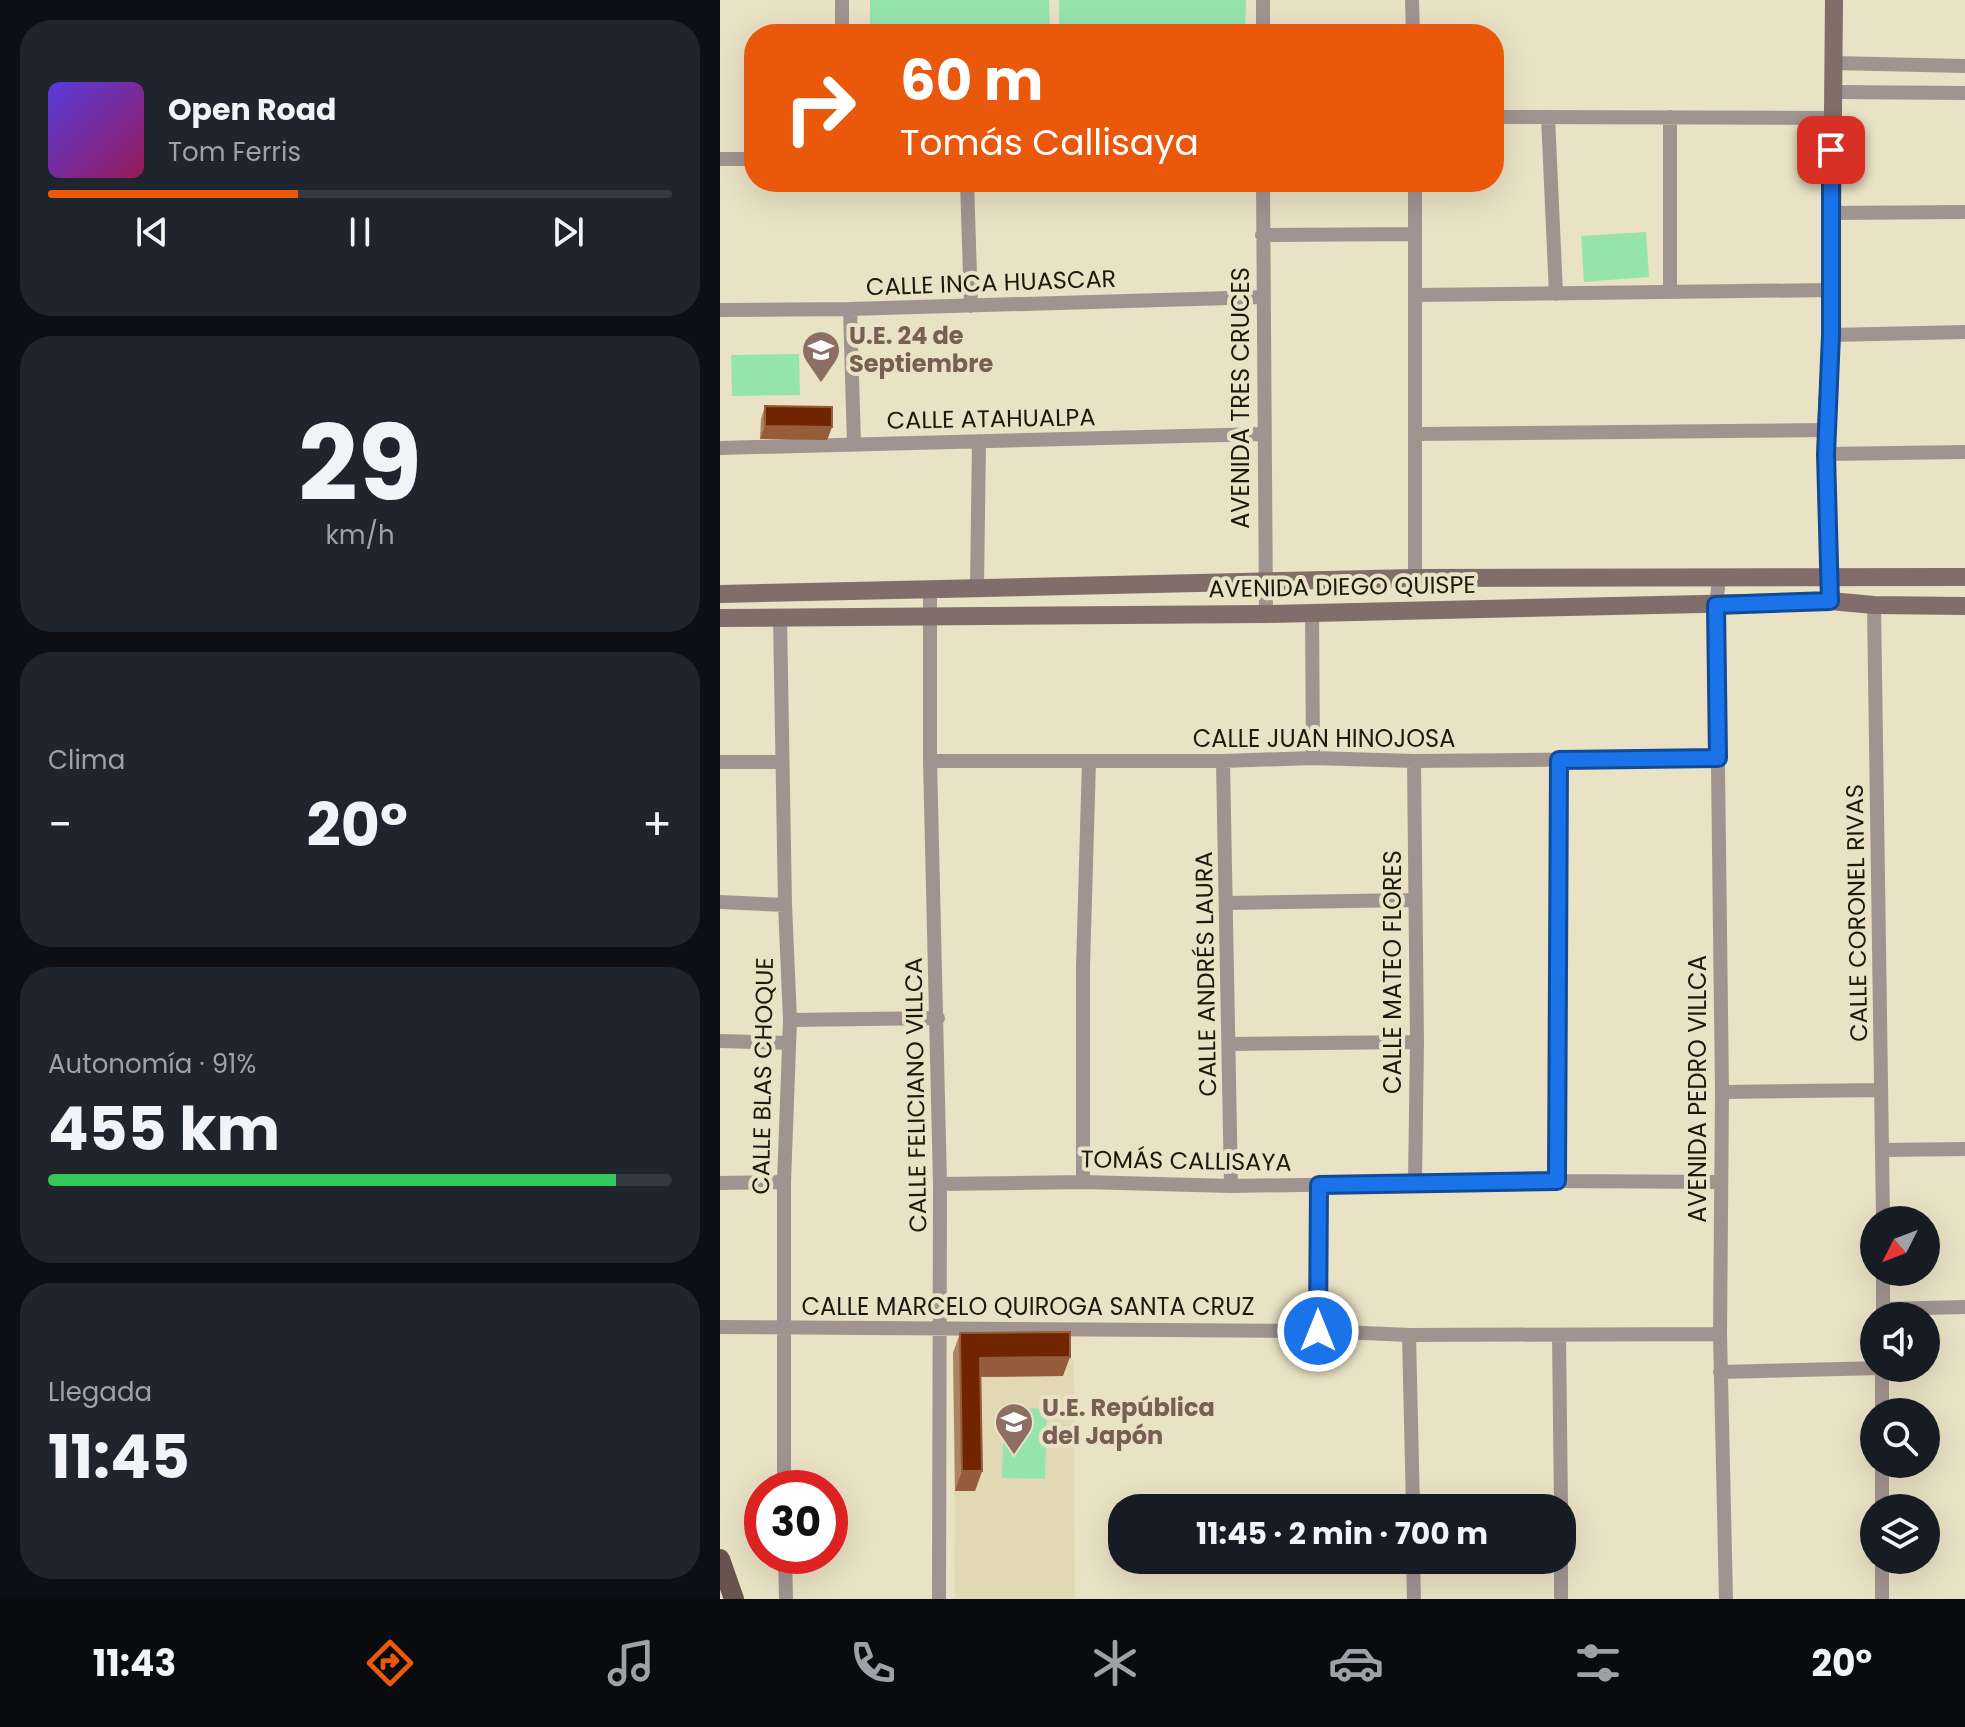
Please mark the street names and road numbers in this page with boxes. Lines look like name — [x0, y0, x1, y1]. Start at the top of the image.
street label: CALLE INCA HUASCAR — [865, 262, 1117, 303]
street label: AVENIDA TRES CRUCES — [1224, 267, 1257, 529]
street label: CALLE ATAHUALPA — [886, 400, 1096, 437]
street label: AVENIDA DIEGO QUISPE — [1208, 568, 1476, 605]
street label: CALLE JUAN HINOJOSA — [1193, 722, 1455, 755]
street label: CALLE CORONEL RIVAS — [1838, 784, 1875, 1042]
street label: CALLE MATEO FLORES — [1376, 850, 1409, 1094]
street label: CALLE ANDRÉS LAURA — [1187, 851, 1224, 1097]
street label: AVENIDA PEDRO VILLCA — [1681, 955, 1714, 1223]
street label: CALLE BLAS CHOQUE — [744, 957, 781, 1195]
street label: CALLE FELICIANO VILLCA — [897, 957, 934, 1233]
street label: TOMÁS CALLISAYA — [1080, 1142, 1292, 1179]
street label: CALLE MARCELO QUIROGA SANTA CRUZ — [802, 1290, 1254, 1323]

